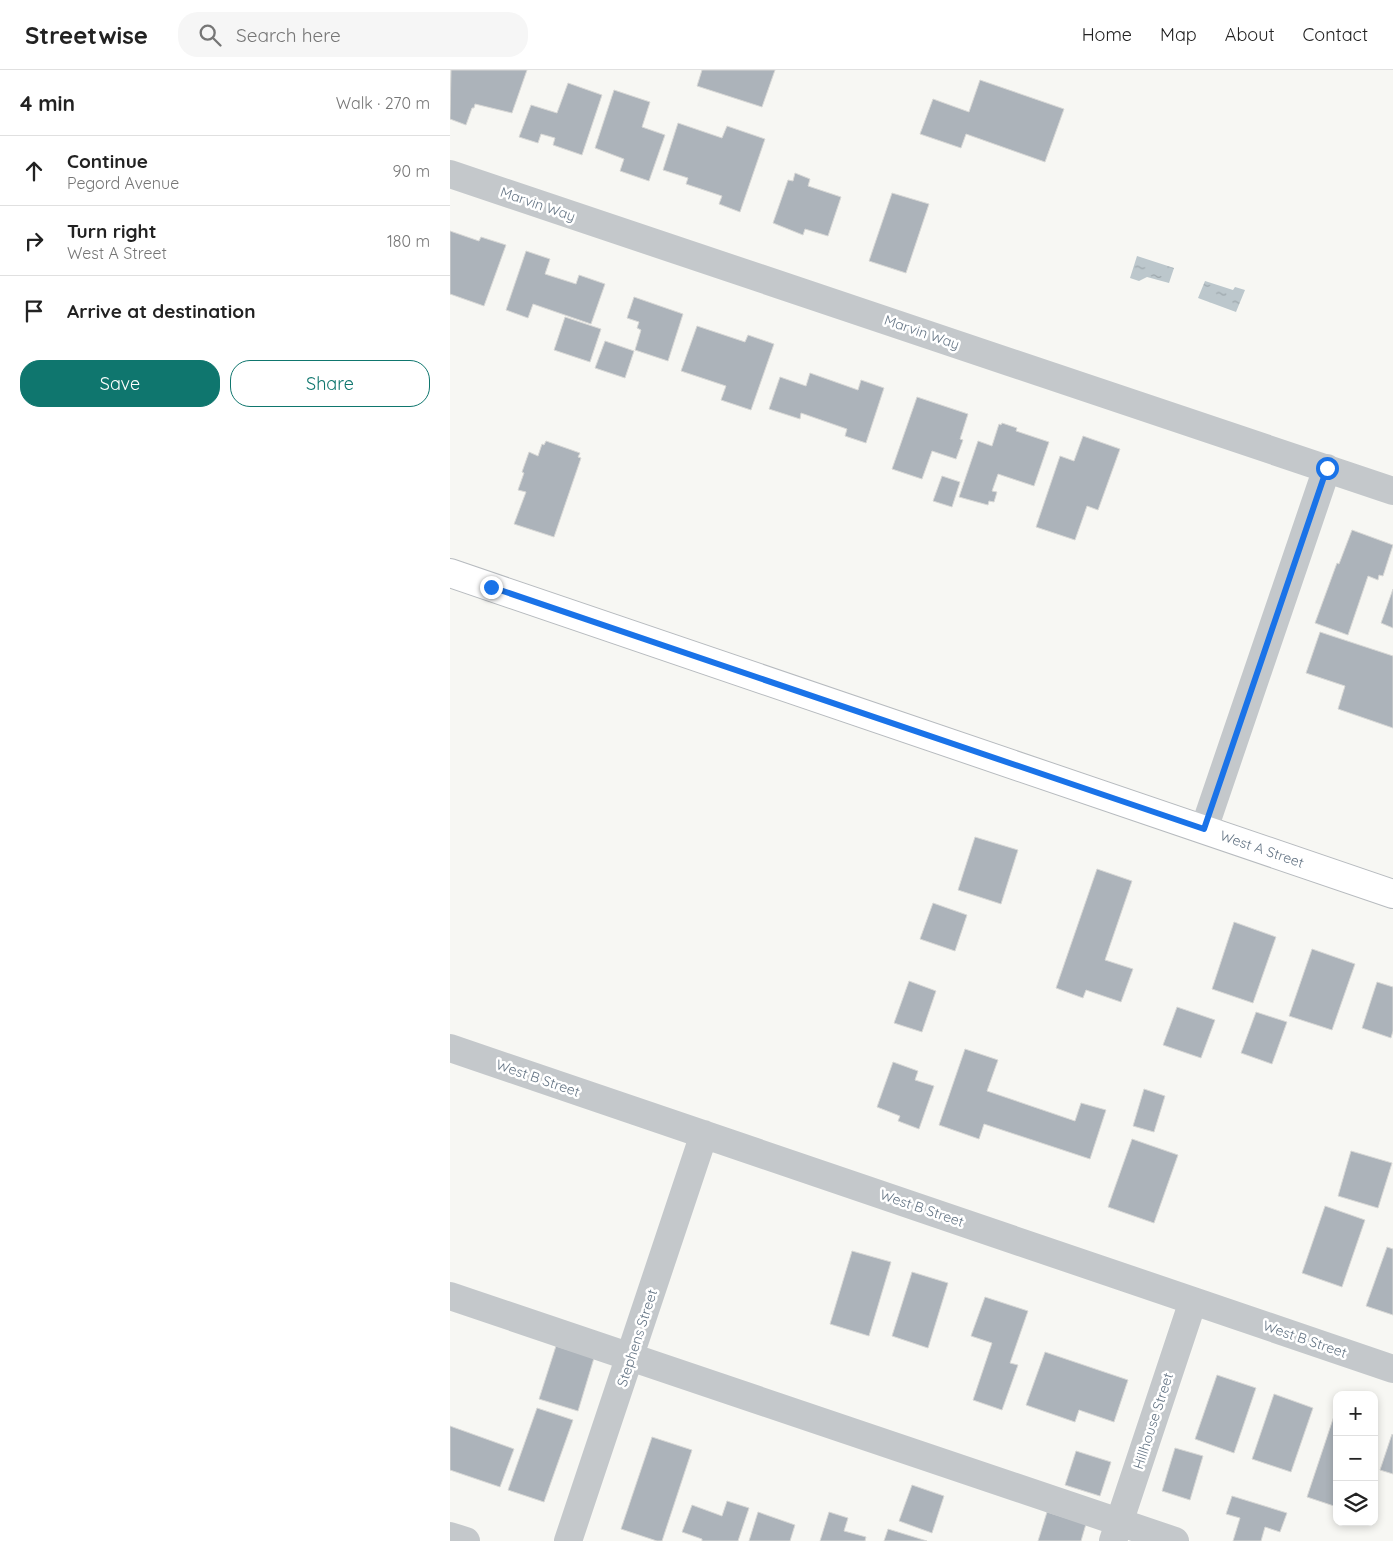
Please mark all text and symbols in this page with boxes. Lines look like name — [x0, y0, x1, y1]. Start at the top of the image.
search box — [178, 12, 528, 57]
text: Streetwise — [25, 20, 148, 50]
icon: search — [196, 21, 224, 49]
text: Search here — [236, 23, 341, 47]
text: Home — [1082, 23, 1132, 46]
text: Map — [1160, 23, 1197, 46]
text: About — [1225, 23, 1275, 46]
text: Contact — [1303, 23, 1368, 46]
text: 4 min — [20, 90, 75, 116]
text: Walk · 270 m — [336, 93, 430, 113]
text: Continue — [67, 149, 148, 173]
icon: ahead — [20, 157, 48, 185]
text: 90 m — [393, 161, 430, 181]
text: Pegord Avenue — [67, 173, 179, 193]
street label: Marvin Way — [498, 183, 578, 225]
text: Turn right — [67, 219, 156, 243]
icon: right — [20, 227, 48, 255]
text: 180 m — [387, 231, 430, 251]
text: West A Street — [67, 243, 167, 263]
icon: arrive — [20, 297, 48, 325]
text: Arrive at destination — [67, 299, 256, 323]
street label: Marvin Way — [882, 311, 962, 353]
button: Save — [20, 360, 220, 407]
button: Share — [230, 360, 430, 407]
route start — [1316, 457, 1339, 480]
route end — [480, 576, 503, 599]
street label: West A Street — [1218, 826, 1307, 872]
street label: West B Street — [494, 1055, 583, 1101]
street label: West B Street — [878, 1185, 967, 1231]
street label: Stephens Street — [613, 1287, 661, 1389]
street label: West B Street — [1261, 1316, 1350, 1362]
street label: Hillhouse Street — [1129, 1370, 1177, 1472]
map controls — [1333, 1391, 1378, 1526]
button: + — [1333, 1391, 1378, 1436]
button: − — [1333, 1436, 1378, 1481]
button: layers — [1333, 1481, 1378, 1526]

